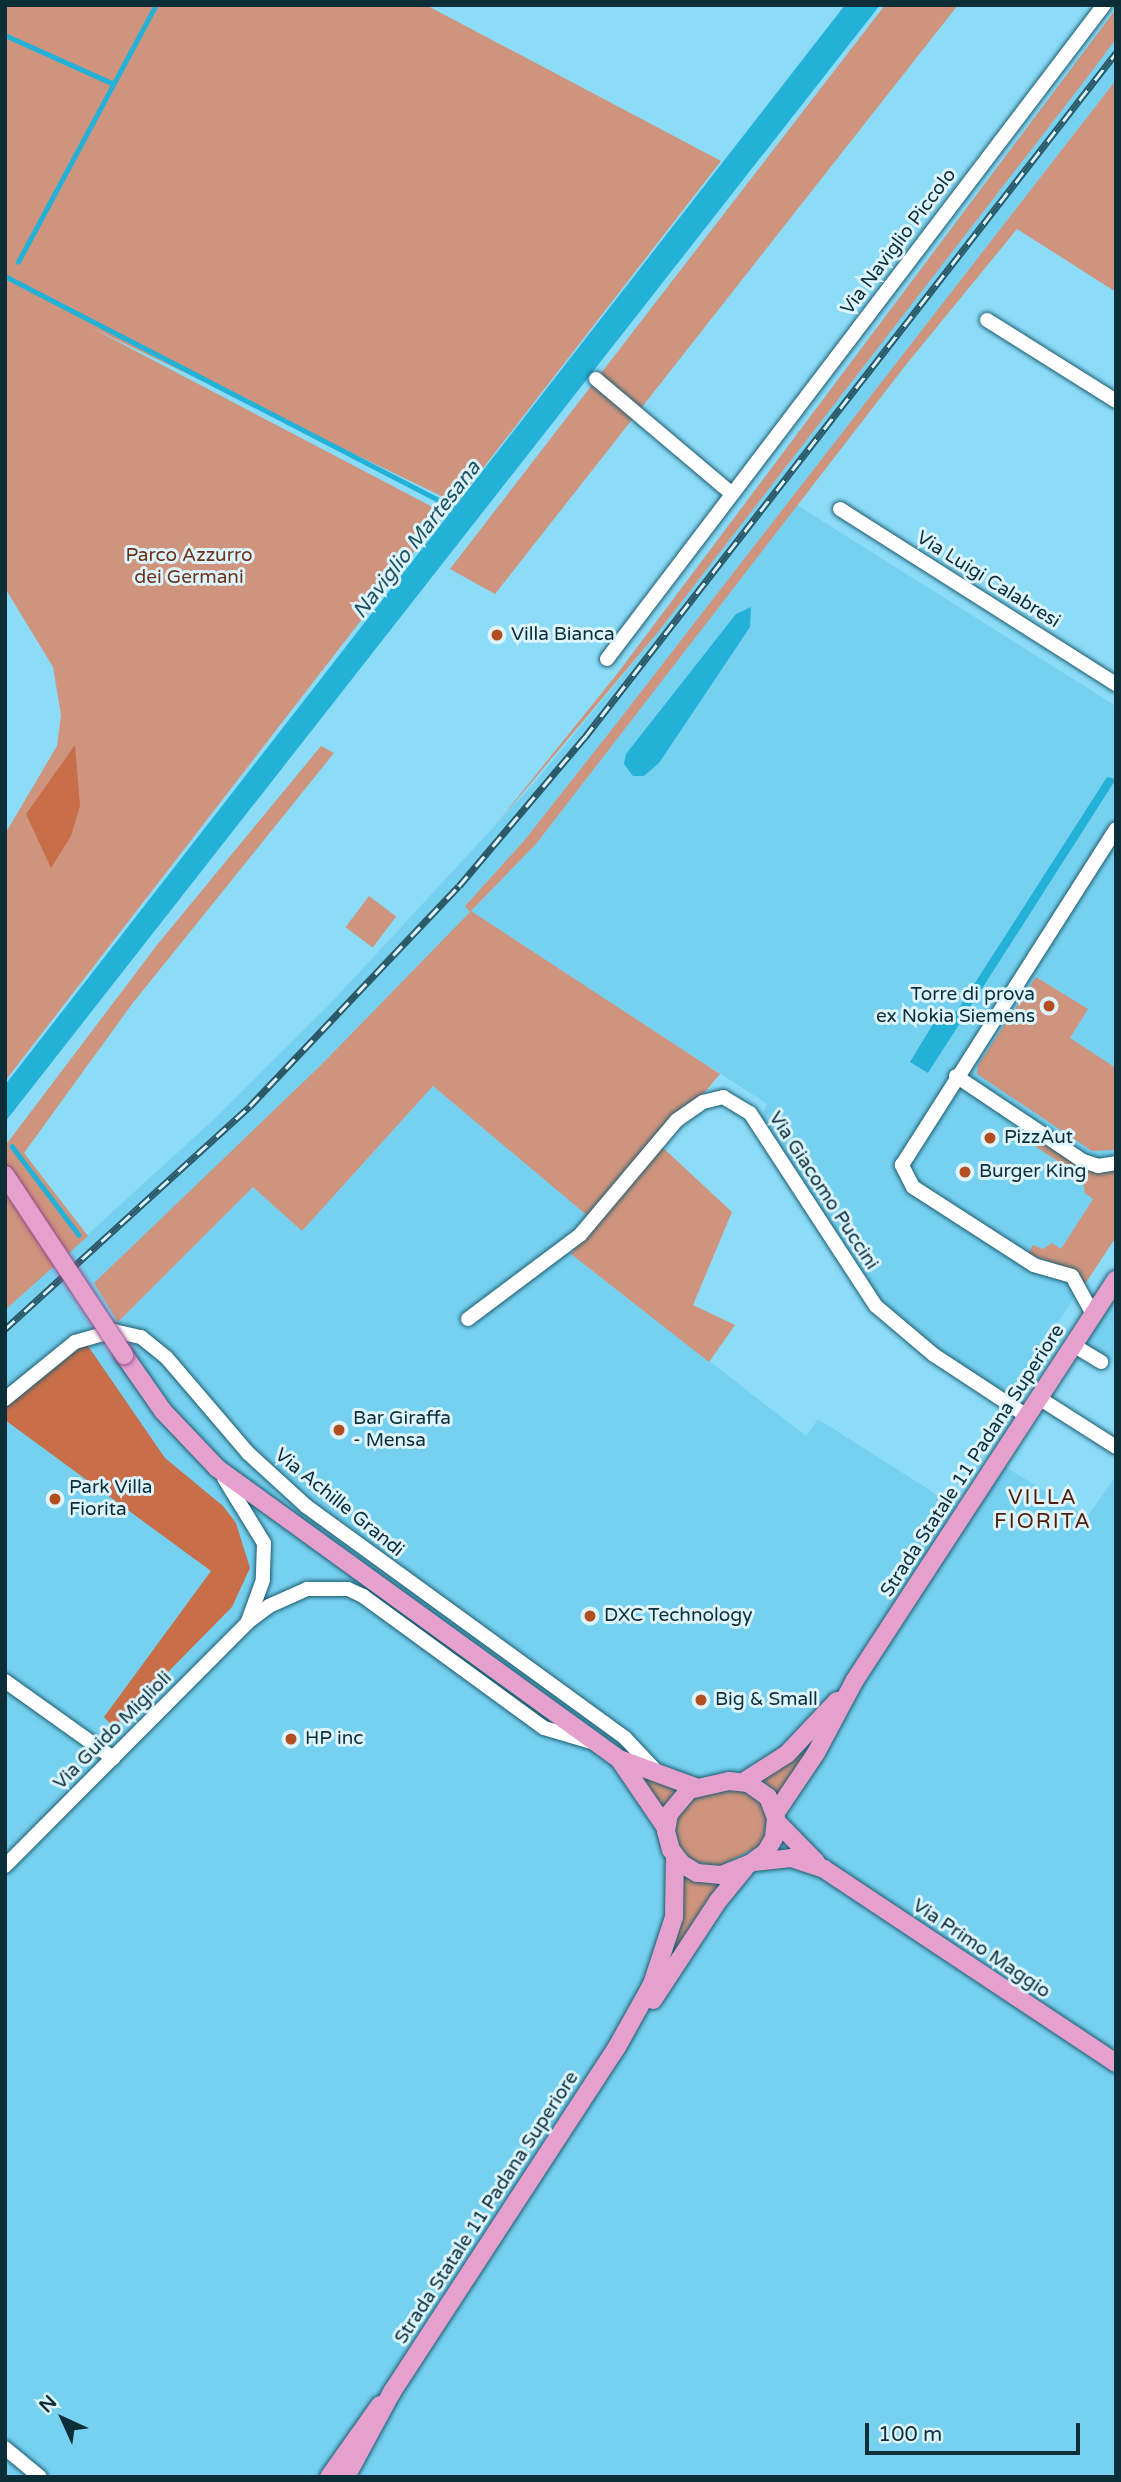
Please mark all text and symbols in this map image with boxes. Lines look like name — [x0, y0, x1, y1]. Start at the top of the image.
street label: Via Naviglio Piccolo — [837, 164, 961, 320]
water label: Naviglio Martesana — [348, 456, 486, 624]
street label: Via Luigi Calabresi — [912, 527, 1064, 633]
park label: Parco Azzurro dei Germani — [126, 545, 252, 589]
place label: Villa Bianca — [511, 624, 615, 646]
marker: Villa Bianca — [489, 627, 505, 643]
place label: Torre di prova ex Nokia Siemens — [876, 984, 1035, 1028]
marker: Torre di prova ex Nokia Siemens — [1041, 998, 1057, 1014]
street label: Via Giacomo Puccini — [763, 1108, 883, 1274]
place label: PizzAut — [1004, 1127, 1073, 1149]
marker: PizzAut — [982, 1130, 998, 1146]
place label: Burger King — [979, 1161, 1087, 1183]
marker: Burger King — [957, 1164, 973, 1180]
street label: Strada Statale 11 Padana Superiore — [876, 1321, 1070, 1601]
place label: Bar Giraffa - Mensa — [353, 1408, 451, 1452]
marker: Bar Giraffa - Mensa — [331, 1422, 347, 1438]
street label: Via Achille Grandi — [270, 1444, 408, 1562]
place label: Park Villa Fiorita — [69, 1477, 152, 1521]
district label: VILLA FIORITA — [995, 1485, 1091, 1535]
marker: Park Villa Fiorita — [47, 1491, 63, 1507]
place label: DXC Technology — [604, 1605, 753, 1627]
marker: DXC Technology — [582, 1608, 598, 1624]
street label: Via Guido Miglioli — [49, 1667, 177, 1795]
place label: Big & Small — [715, 1689, 818, 1711]
marker: Big & Small — [693, 1692, 709, 1708]
place label: HP inc — [305, 1728, 363, 1750]
marker: HP inc — [283, 1731, 299, 1747]
street label: Via Primo Maggio — [908, 1894, 1054, 2004]
street label: Strada Statale 11 Padana Superiore — [390, 2068, 584, 2348]
north arrow — [28, 2384, 98, 2454]
text: N — [35, 2391, 61, 2417]
scale bar — [869, 2408, 1084, 2452]
text: 100 m — [878, 2422, 942, 2447]

